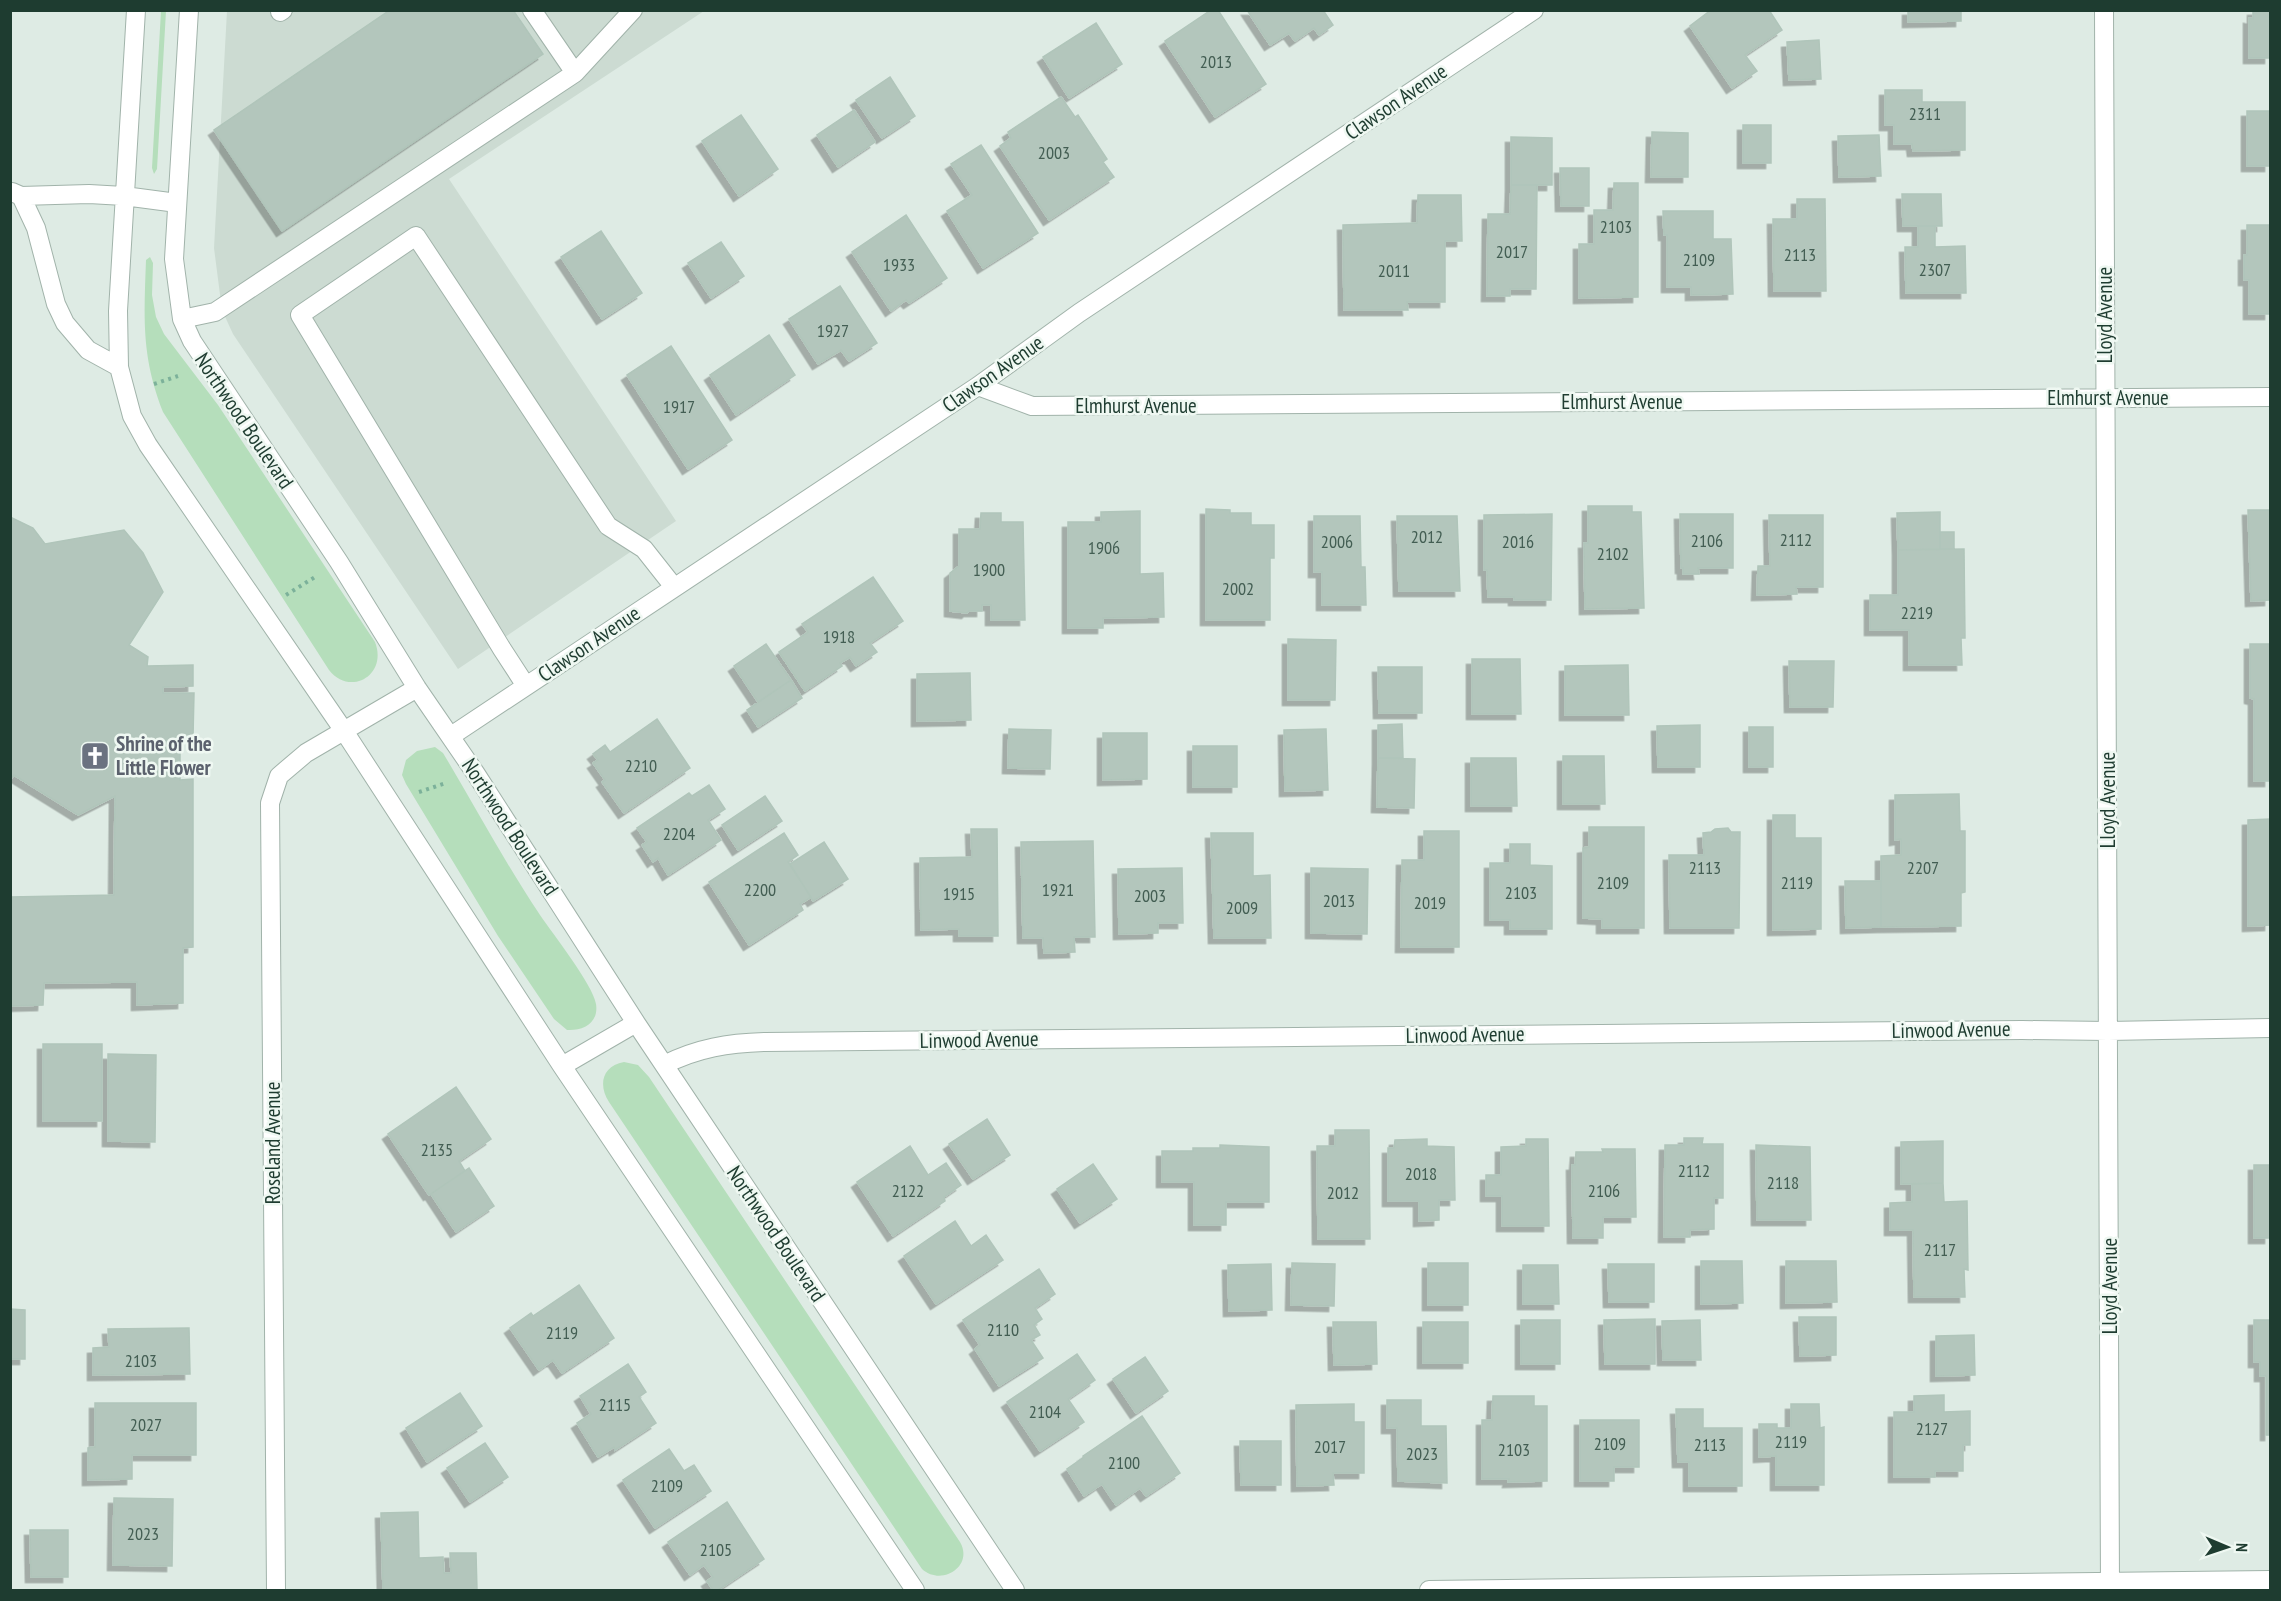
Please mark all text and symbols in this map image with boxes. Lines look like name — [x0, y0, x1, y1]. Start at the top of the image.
house number: 2013 — [1200, 50, 1232, 73]
street label: Clawson Avenue — [1339, 57, 1452, 146]
house number: 2311 — [1909, 102, 1941, 125]
house number: 2003 — [1038, 141, 1070, 164]
house number: 2103 — [1600, 215, 1632, 238]
house number: 2017 — [1496, 240, 1528, 263]
house number: 2113 — [1784, 243, 1816, 266]
house number: 2109 — [1683, 248, 1715, 271]
house number: 1933 — [883, 253, 915, 276]
house number: 2307 — [1919, 258, 1951, 281]
house number: 2011 — [1378, 259, 1410, 282]
street label: Lloyd Avenue — [2091, 267, 2118, 363]
house number: 1927 — [817, 319, 849, 342]
street label: Clawson Avenue — [937, 329, 1049, 418]
street label: Northwood Boulevard — [189, 348, 300, 494]
street label: Elmhurst Avenue — [2047, 384, 2169, 411]
street label: Elmhurst Avenue — [1561, 388, 1683, 415]
street label: Elmhurst Avenue — [1075, 392, 1197, 419]
house number: 1917 — [663, 395, 695, 418]
house number: 2012 — [1411, 525, 1443, 548]
house number: 2112 — [1780, 528, 1812, 551]
house number: 2106 — [1691, 529, 1723, 552]
house number: 2006 — [1321, 530, 1353, 553]
house number: 2016 — [1502, 530, 1534, 553]
house number: 1906 — [1088, 536, 1120, 559]
house number: 2102 — [1597, 542, 1629, 565]
house number: 1900 — [973, 558, 1005, 581]
house number: 2002 — [1222, 577, 1254, 600]
street label: Clawson Avenue — [532, 599, 645, 688]
house number: 2219 — [1901, 601, 1933, 624]
house number: 1918 — [823, 625, 855, 648]
place label: Shrine of the Little Flower — [116, 730, 212, 781]
church icon: Shrine of the Little Flower — [79, 740, 111, 772]
street label: Lloyd Avenue — [2094, 752, 2121, 848]
street label: Northwood Boulevard — [456, 753, 565, 900]
house number: 2210 — [625, 754, 657, 777]
house number: 2204 — [663, 822, 695, 845]
house number: 2113 — [1689, 856, 1721, 879]
house number: 2207 — [1907, 856, 1939, 879]
house number: 2109 — [1597, 871, 1629, 894]
house number: 2119 — [1781, 871, 1813, 894]
house number: 2200 — [744, 878, 776, 901]
house number: 1921 — [1042, 878, 1074, 901]
house number: 2103 — [1505, 881, 1537, 904]
house number: 1915 — [943, 882, 975, 905]
house number: 2003 — [1134, 884, 1166, 907]
house number: 2013 — [1323, 889, 1355, 912]
house number: 2019 — [1414, 891, 1446, 914]
house number: 2009 — [1226, 896, 1258, 919]
street label: Linwood Avenue — [1891, 1015, 2011, 1044]
street label: Linwood Avenue — [1405, 1020, 1525, 1049]
street label: Linwood Avenue — [919, 1025, 1039, 1054]
street label: Roseland Avenue — [259, 1082, 286, 1204]
house number: 2135 — [421, 1138, 453, 1161]
house number: 2112 — [1678, 1159, 1710, 1182]
street label: Northwood Boulevard — [721, 1161, 832, 1307]
house number: 2018 — [1405, 1162, 1437, 1185]
house number: 2118 — [1767, 1171, 1799, 1194]
house number: 2122 — [892, 1179, 924, 1202]
house number: 2106 — [1588, 1179, 1620, 1202]
house number: 2012 — [1327, 1181, 1359, 1204]
house number: 2117 — [1924, 1238, 1956, 1261]
street label: Lloyd Avenue — [2096, 1238, 2123, 1334]
house number: 2110 — [987, 1318, 1019, 1341]
house number: 2119 — [546, 1321, 578, 1344]
house number: 2103 — [125, 1349, 157, 1372]
house number: 2115 — [599, 1393, 631, 1416]
house number: 2104 — [1029, 1400, 1061, 1423]
house number: 2027 — [130, 1413, 162, 1436]
house number: 2127 — [1916, 1417, 1948, 1440]
house number: 2119 — [1775, 1430, 1807, 1453]
house number: 2109 — [1594, 1432, 1626, 1455]
house number: 2113 — [1694, 1433, 1726, 1456]
house number: 2017 — [1314, 1435, 1346, 1458]
house number: 2103 — [1498, 1438, 1530, 1461]
house number: 2023 — [1406, 1442, 1438, 1465]
house number: 2100 — [1108, 1451, 1140, 1474]
house number: 2109 — [651, 1474, 683, 1497]
north arrow — [2197, 1517, 2257, 1577]
house number: 2023 — [127, 1522, 159, 1545]
house number: 2105 — [700, 1538, 732, 1561]
text: N — [2232, 1543, 2252, 1552]

